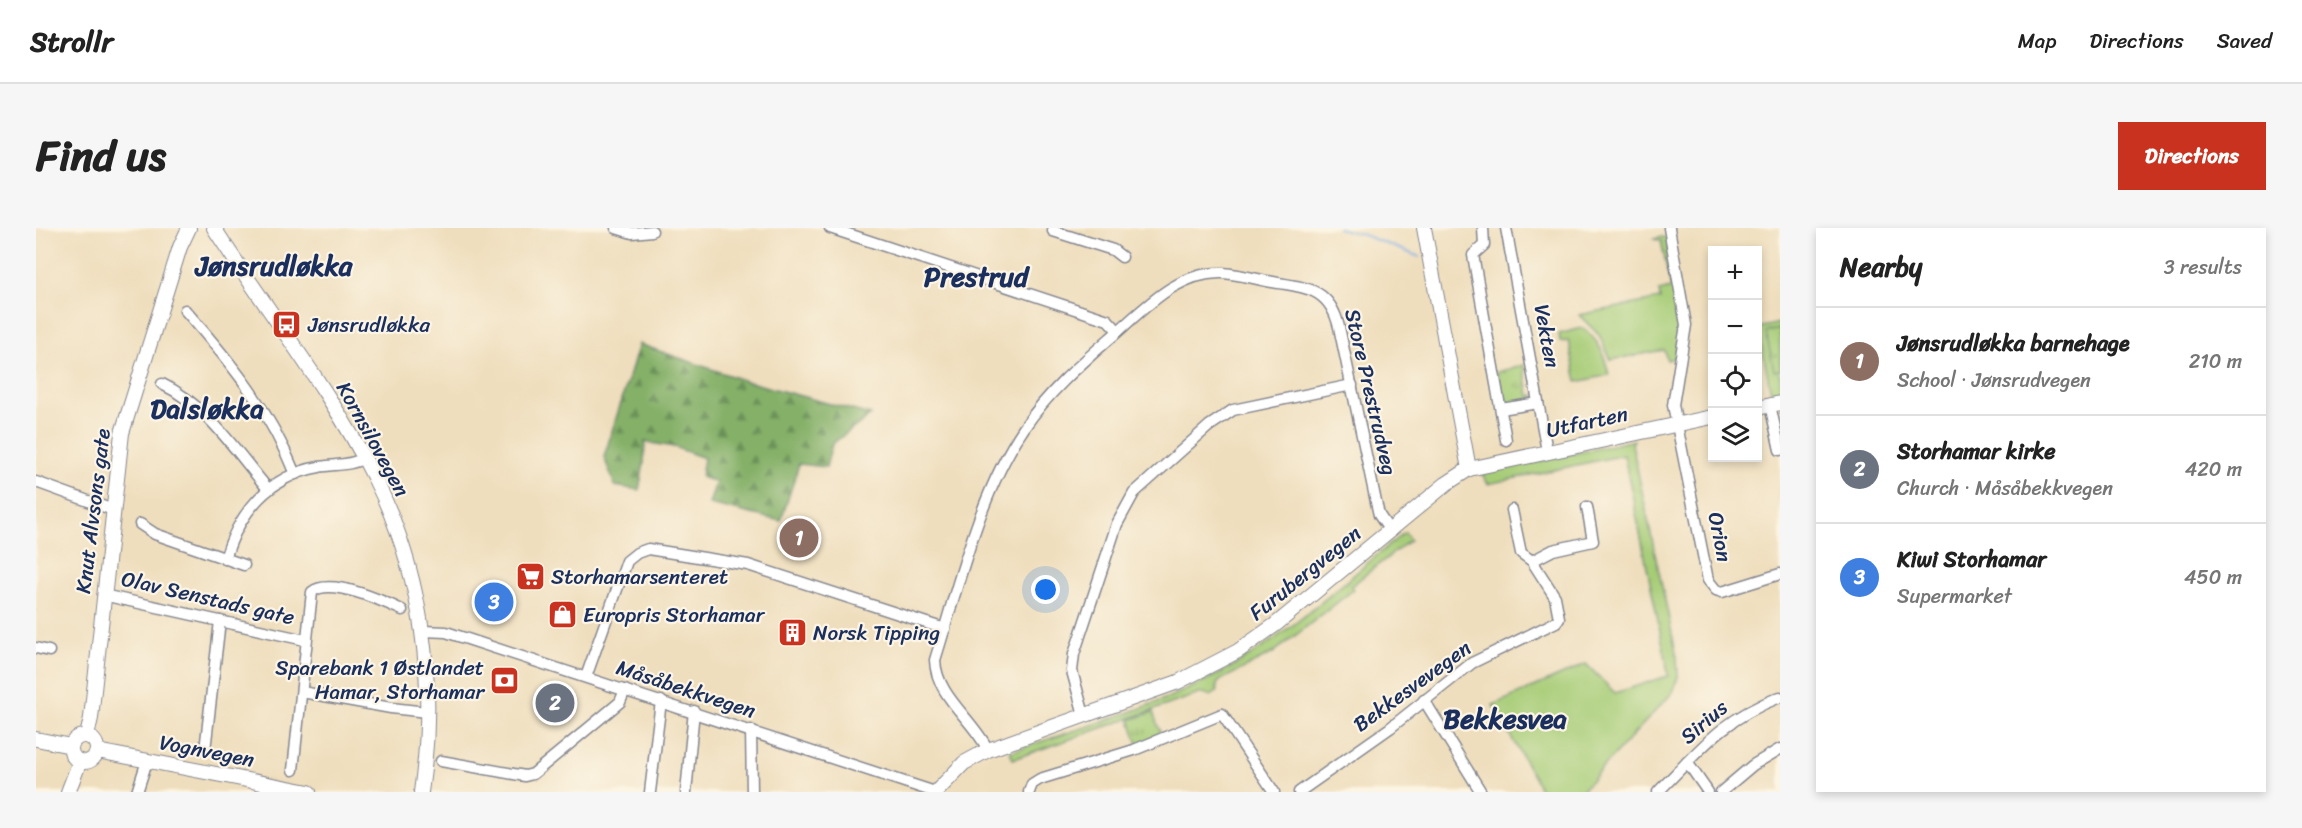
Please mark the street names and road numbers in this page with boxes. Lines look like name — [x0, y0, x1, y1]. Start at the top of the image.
street label: Vekten — [1523, 301, 1571, 371]
street label: Store Prestrudveg — [1333, 305, 1409, 479]
street label: Kornsilovegen — [325, 374, 421, 504]
street label: Utfarten — [1543, 395, 1631, 449]
street label: Knut Alvsons gate — [64, 426, 122, 596]
street label: Orion — [1697, 509, 1743, 565]
street label: Furubergvegen — [1240, 515, 1370, 631]
street label: Olav Senstads gate — [118, 560, 299, 636]
street label: Bekkesvevegen — [1345, 630, 1479, 742]
street label: Måsåbekkvegen — [611, 649, 761, 729]
street label: Sirius — [1671, 690, 1737, 754]
street label: Vognvegen — [156, 723, 258, 779]

